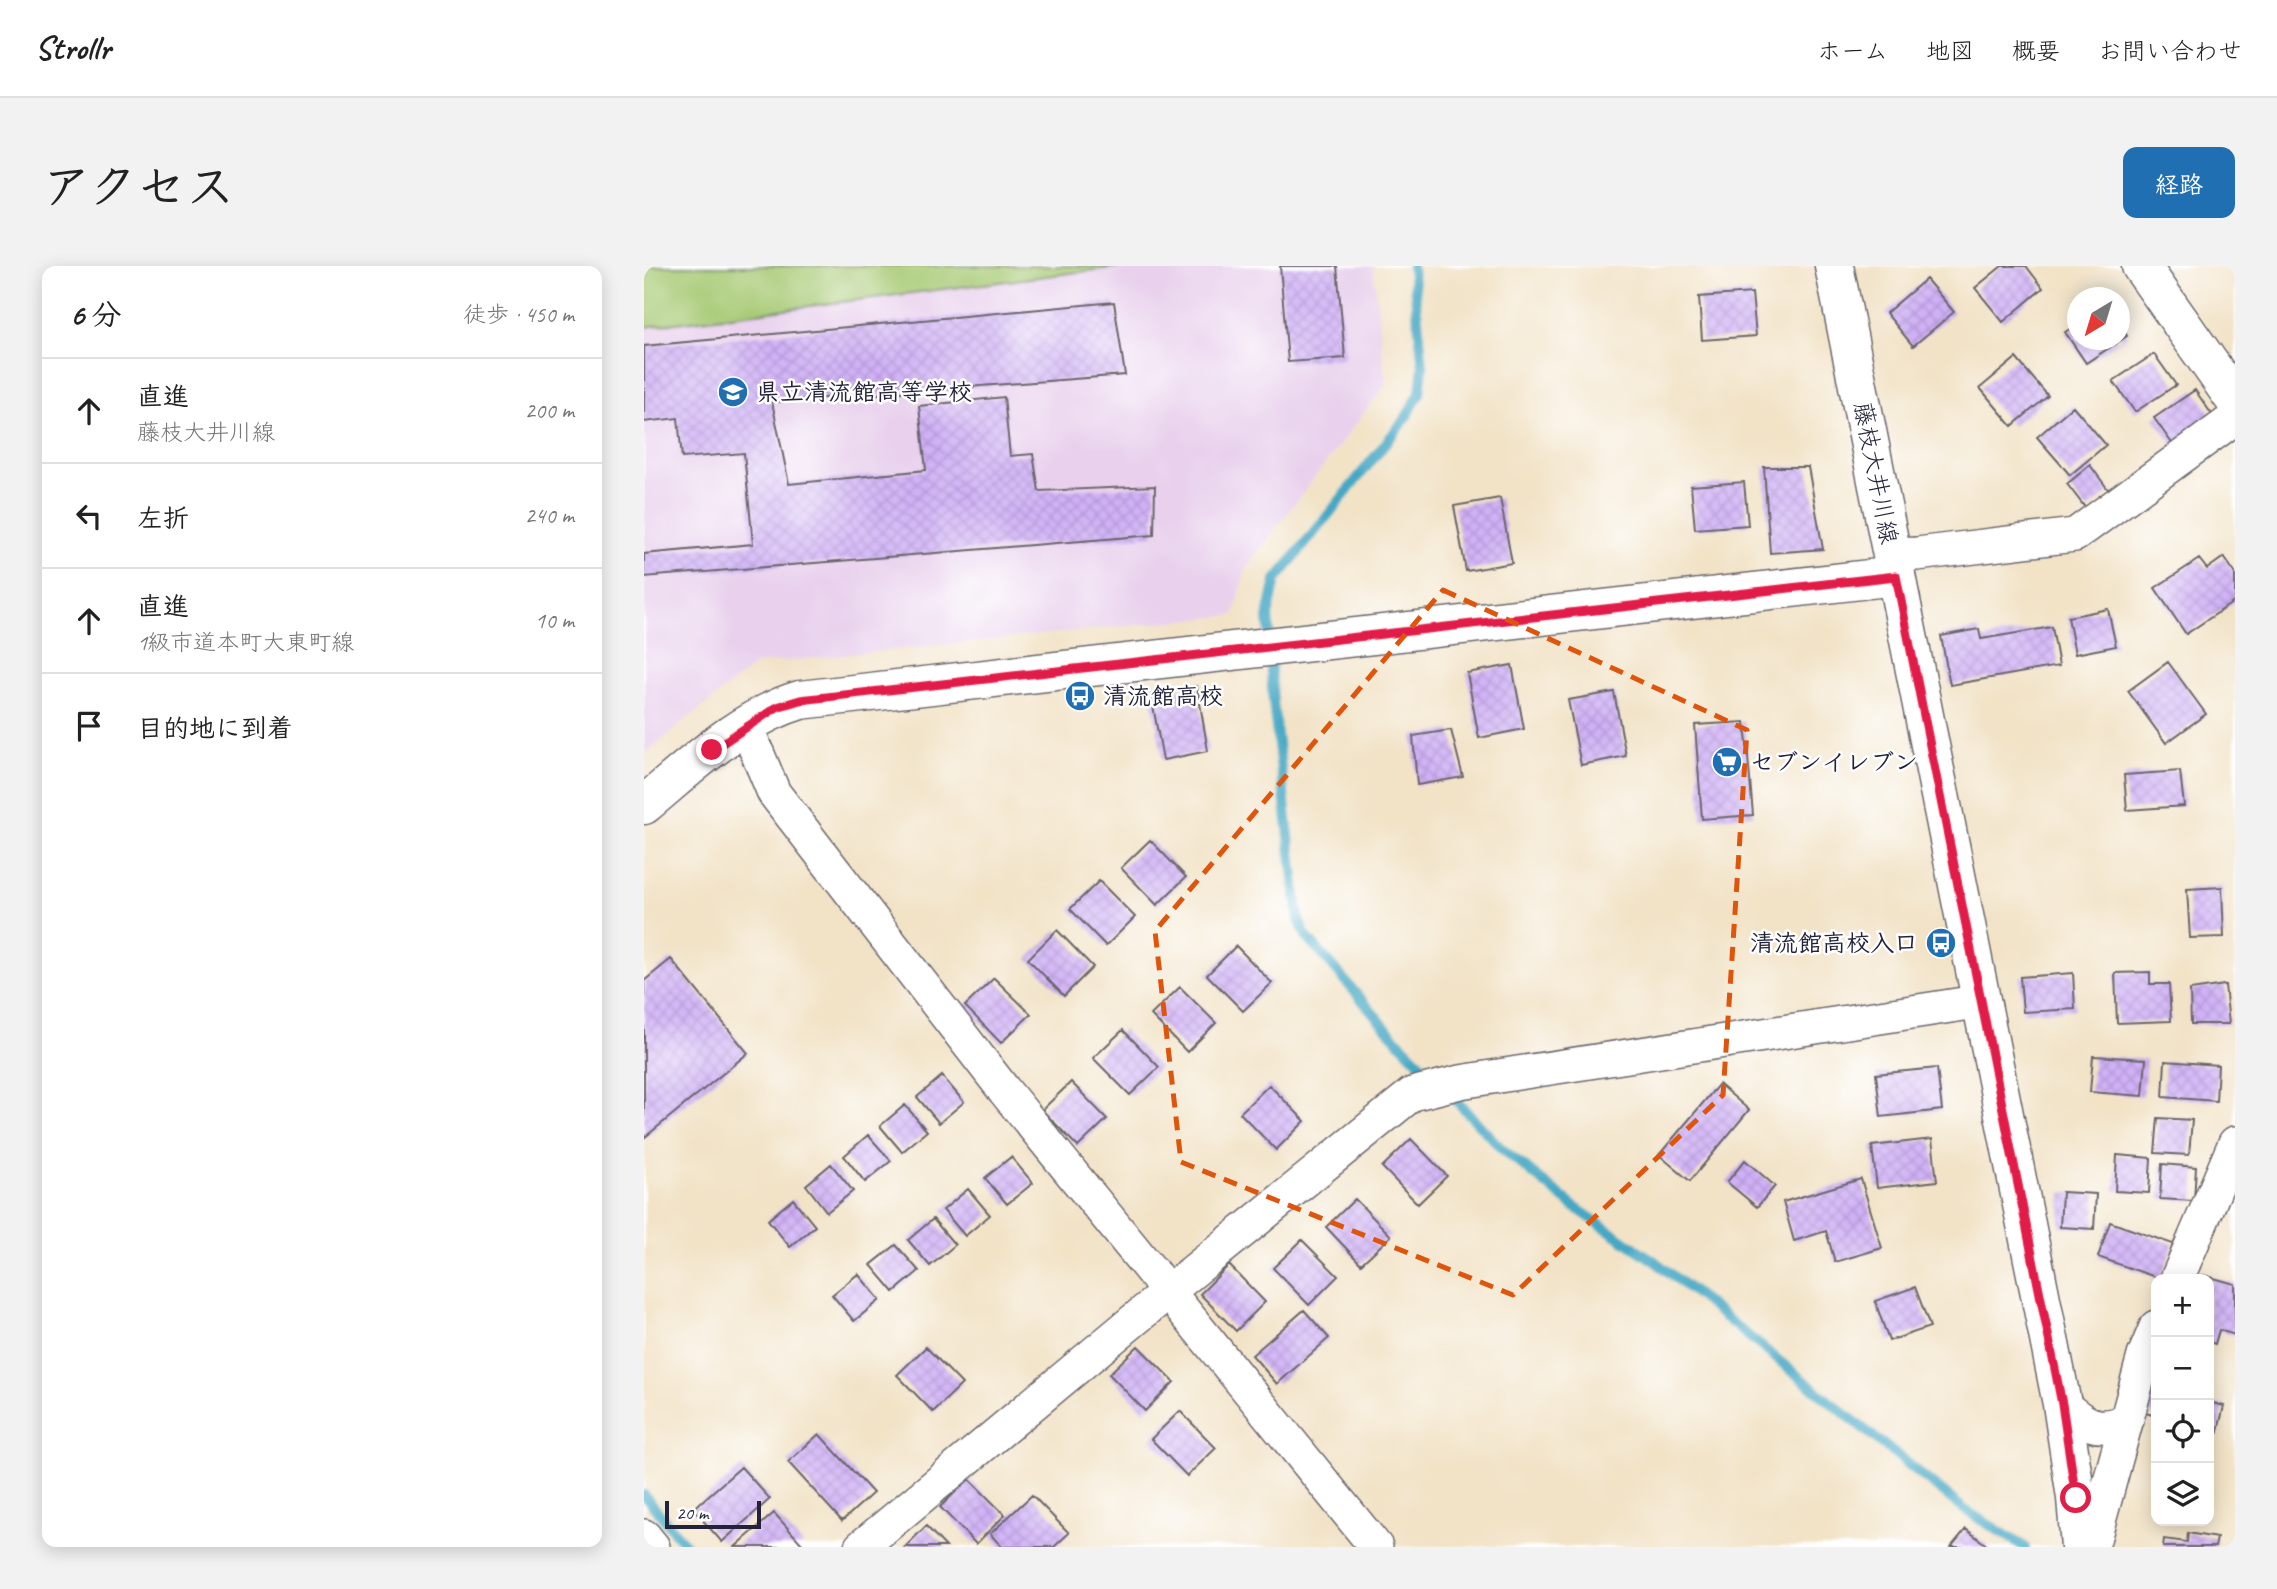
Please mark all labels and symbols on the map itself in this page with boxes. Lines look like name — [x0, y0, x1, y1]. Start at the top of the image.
north arrow — [2067, 287, 2130, 350]
school or university icon: 県立清流館高等学校 — [716, 375, 750, 409]
place label: 県立清流館高等学校 — [756, 377, 972, 407]
street label: 藤枝大井川線 — [1848, 399, 1904, 547]
bus stop icon: 清流館高校 — [1063, 679, 1097, 713]
place label: 清流館高校 — [1103, 681, 1223, 711]
route end — [696, 734, 727, 765]
supermarket icon: セブンイレブン — [1710, 745, 1744, 779]
place label: セブンイレブン — [1750, 747, 1918, 777]
bus stop icon: 清流館高校入口 — [1924, 926, 1958, 960]
place label: 清流館高校入口 — [1750, 928, 1918, 958]
route start — [2060, 1482, 2091, 1513]
scale bar — [665, 1498, 761, 1530]

